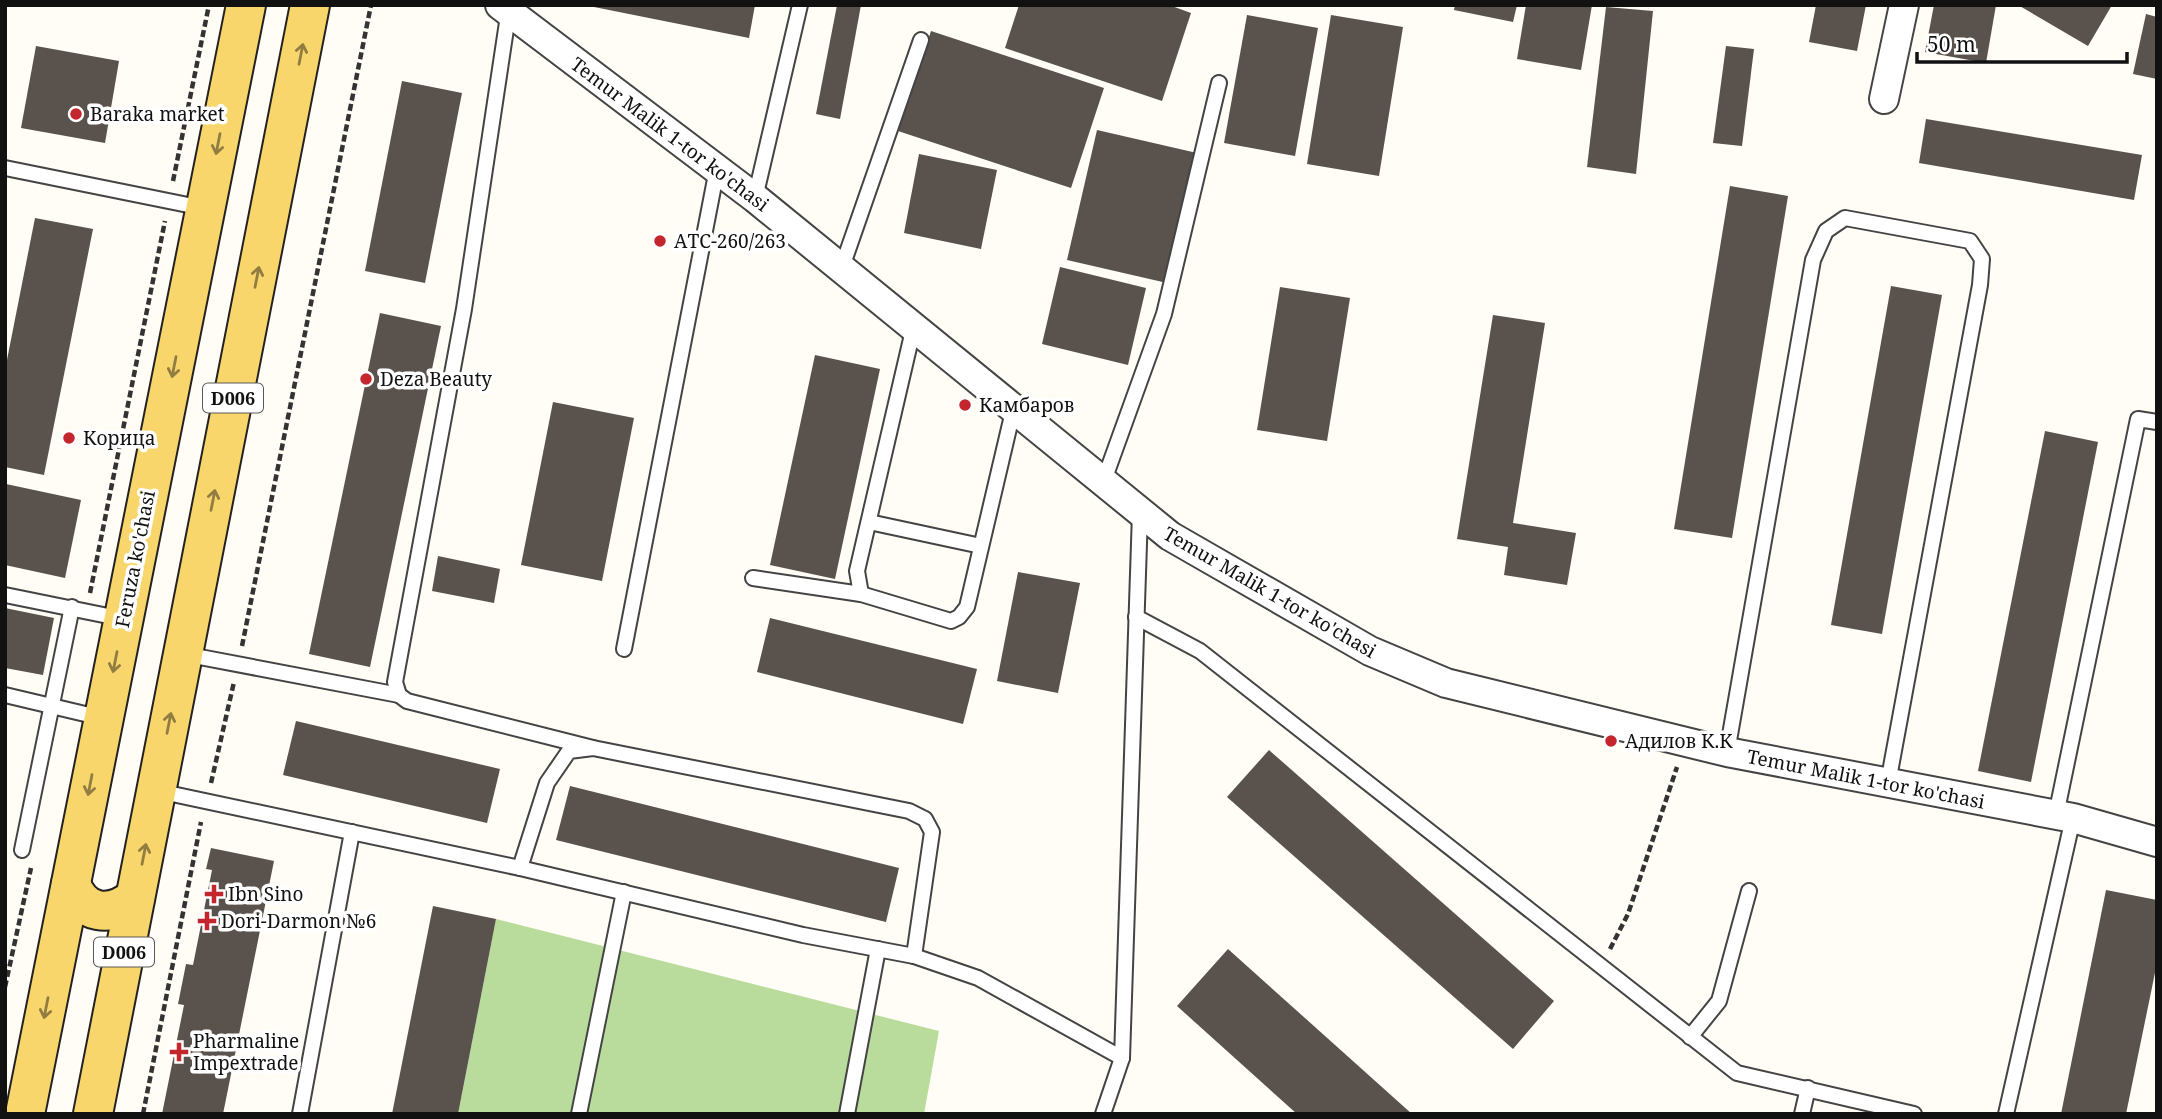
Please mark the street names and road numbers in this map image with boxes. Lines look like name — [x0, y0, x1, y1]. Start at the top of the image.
street label: Temur Malik 1-tor ko'chasi — [566, 51, 774, 217]
road number: D006 — [203, 384, 263, 412]
street label: Feruza ko'chasi — [109, 488, 161, 630]
street label: Temur Malik 1-tor ko'chasi — [1159, 520, 1381, 664]
street label: Temur Malik 1-tor ko'chasi — [1745, 743, 1987, 815]
road number: D006 — [94, 937, 154, 967]

